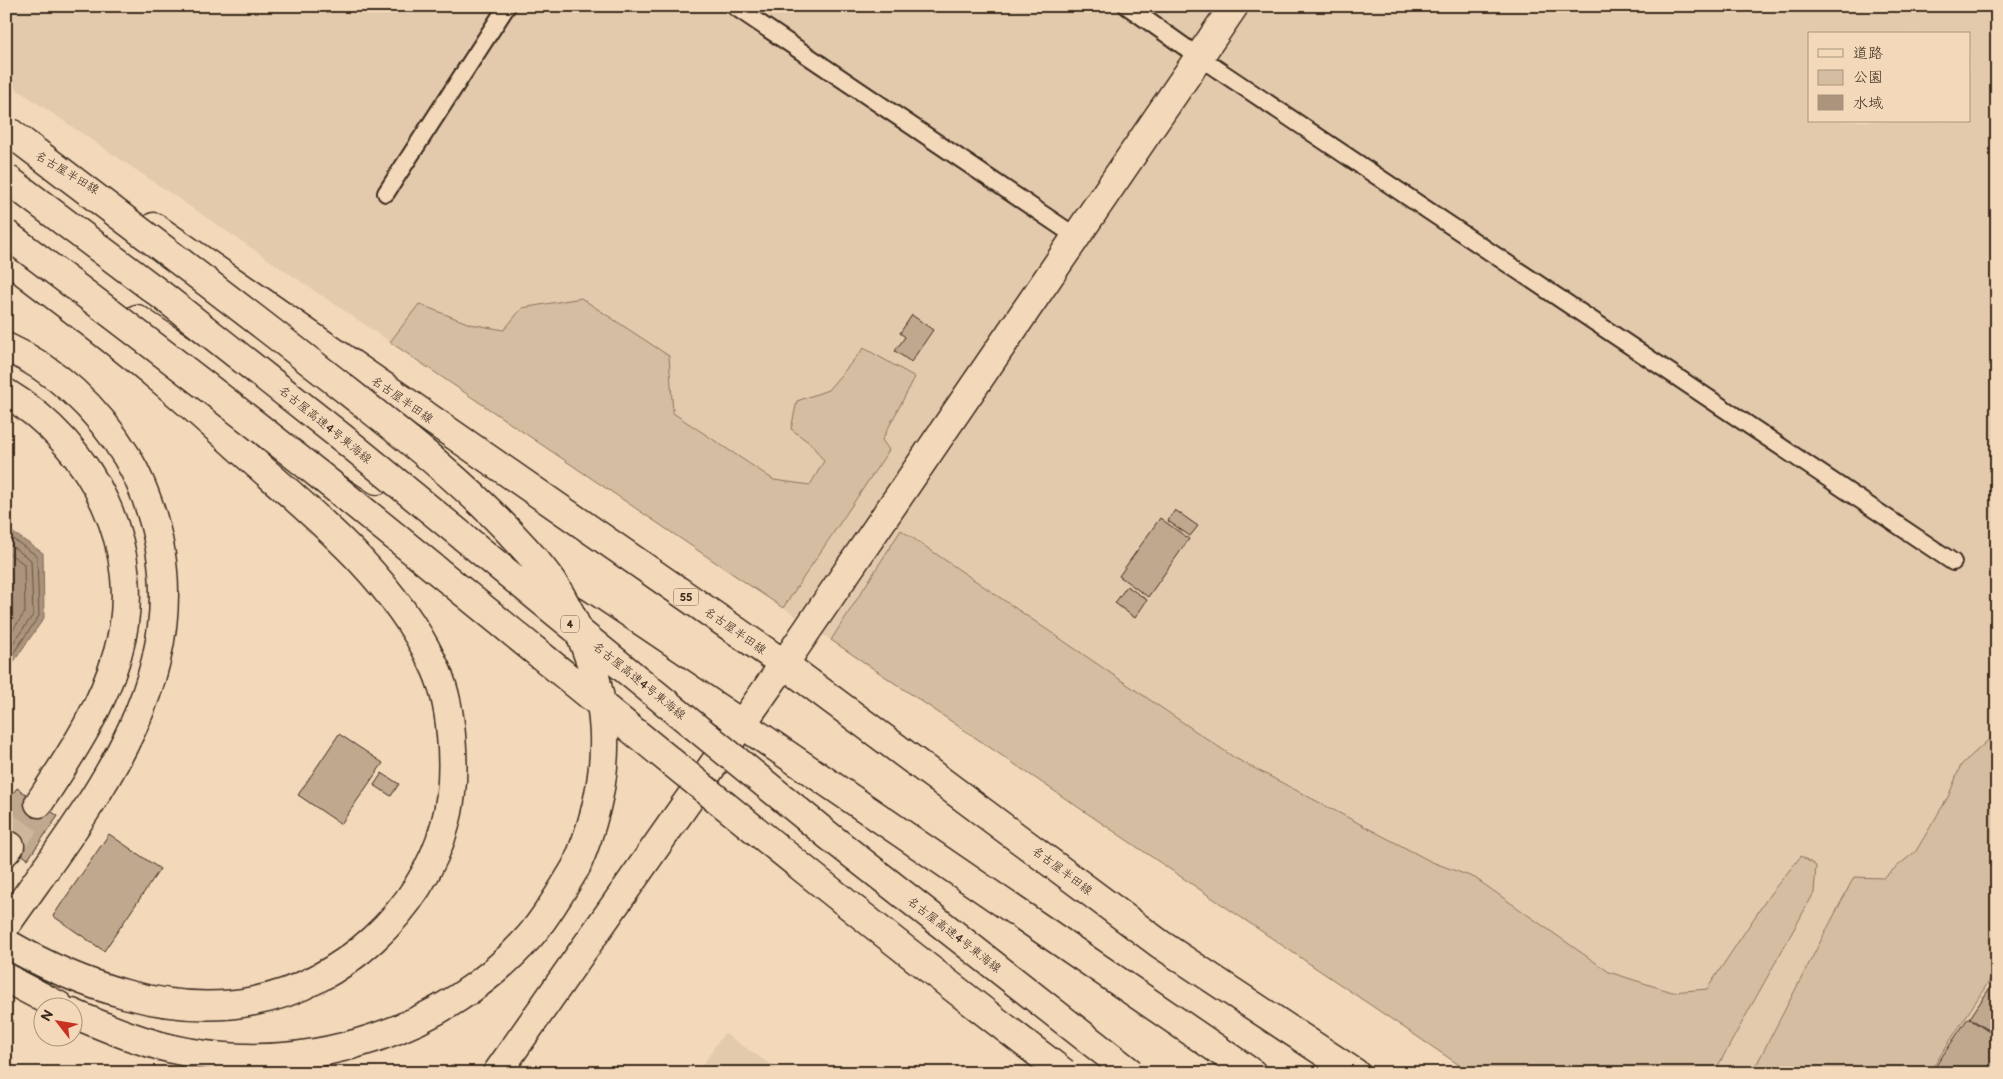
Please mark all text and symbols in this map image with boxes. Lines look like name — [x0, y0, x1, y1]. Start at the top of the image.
legend — [1808, 32, 1970, 122]
text: 道路 — [1853, 44, 1883, 63]
text: 公園 — [1853, 68, 1883, 87]
text: 水域 — [1853, 94, 1883, 113]
street label: 名古屋半田線 — [32, 148, 102, 198]
street label: 名古屋半田線 — [368, 373, 436, 427]
street label: 名古屋高速4号東海線 — [275, 383, 375, 467]
road number: 55 — [674, 588, 698, 606]
street label: 名古屋半田線 — [701, 604, 769, 658]
road number: 4 — [561, 616, 579, 632]
street label: 名古屋高速4号東海線 — [589, 639, 689, 723]
street label: 名古屋半田線 — [1029, 843, 1095, 899]
street label: 名古屋高速4号東海線 — [904, 894, 1004, 976]
north arrow — [32, 996, 82, 1046]
text: N — [37, 1007, 57, 1024]

